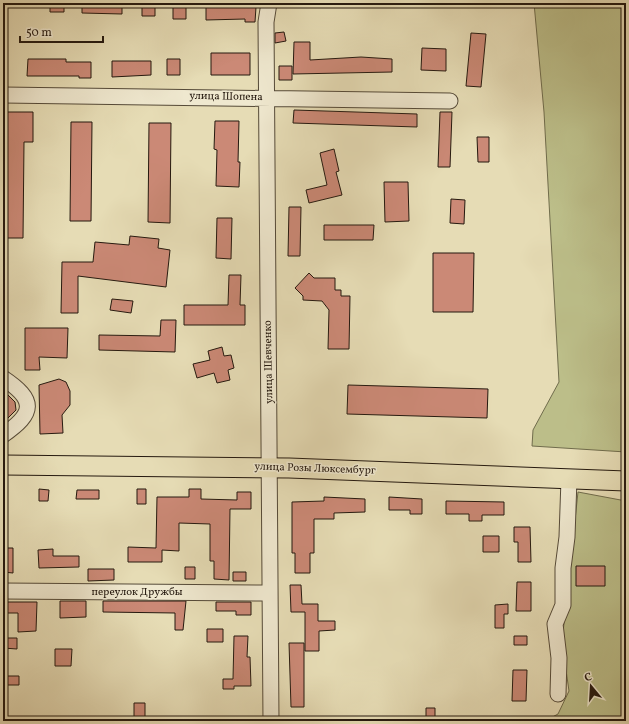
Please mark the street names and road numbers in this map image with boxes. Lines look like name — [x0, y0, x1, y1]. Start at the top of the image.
street label: улица Шопена — [189, 89, 263, 105]
street label: улица Шевченко — [261, 320, 277, 404]
street label: улица Розы Люксембург — [254, 459, 376, 479]
street label: переулок Дружбы — [91, 585, 183, 600]

